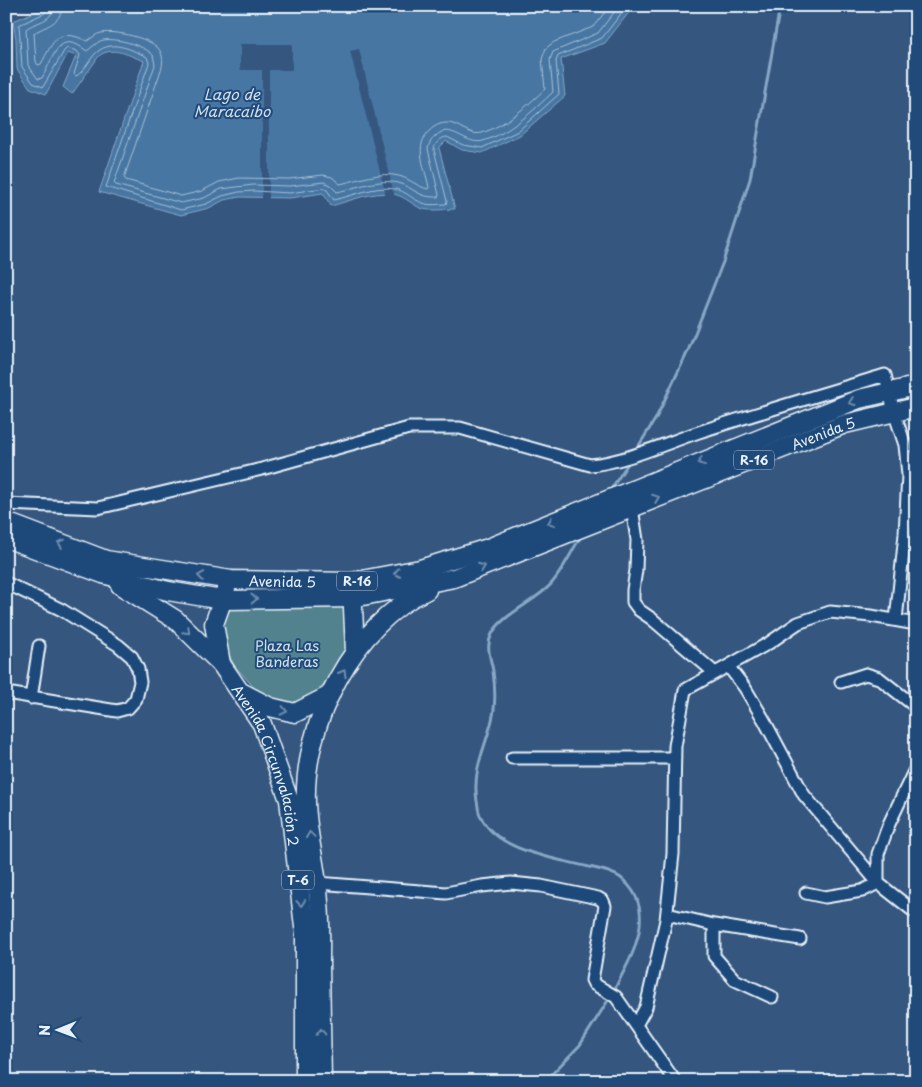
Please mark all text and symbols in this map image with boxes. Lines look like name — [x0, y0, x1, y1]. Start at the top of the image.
water label: Lago de Maracaibo — [194, 82, 271, 122]
one-way arrow — [848, 396, 856, 406]
street label: Avenida 5 — [788, 411, 857, 455]
road number: R-16 — [734, 450, 774, 470]
one-way arrow — [697, 456, 706, 467]
one-way arrow — [651, 494, 660, 505]
one-way arrow — [547, 516, 556, 526]
one-way arrow — [57, 539, 66, 549]
one-way arrow — [478, 562, 486, 572]
one-way arrow — [393, 568, 402, 578]
street label: Avenida 5 — [249, 570, 316, 592]
one-way arrow — [197, 571, 206, 581]
road number: R-16 — [337, 572, 377, 590]
one-way arrow — [250, 594, 258, 604]
one-way arrow — [181, 625, 190, 634]
park label: Plaza Las Banderas — [255, 635, 319, 672]
one-way arrow — [336, 669, 346, 678]
street label: Avenida Circunvalación 2 — [227, 680, 305, 847]
one-way arrow — [280, 705, 289, 716]
one-way arrow — [305, 831, 316, 839]
road number: T-6 — [282, 870, 314, 890]
one-way arrow — [295, 899, 306, 907]
north arrow — [32, 1004, 82, 1054]
text: N — [34, 1025, 55, 1036]
one-way arrow — [316, 1028, 326, 1036]

